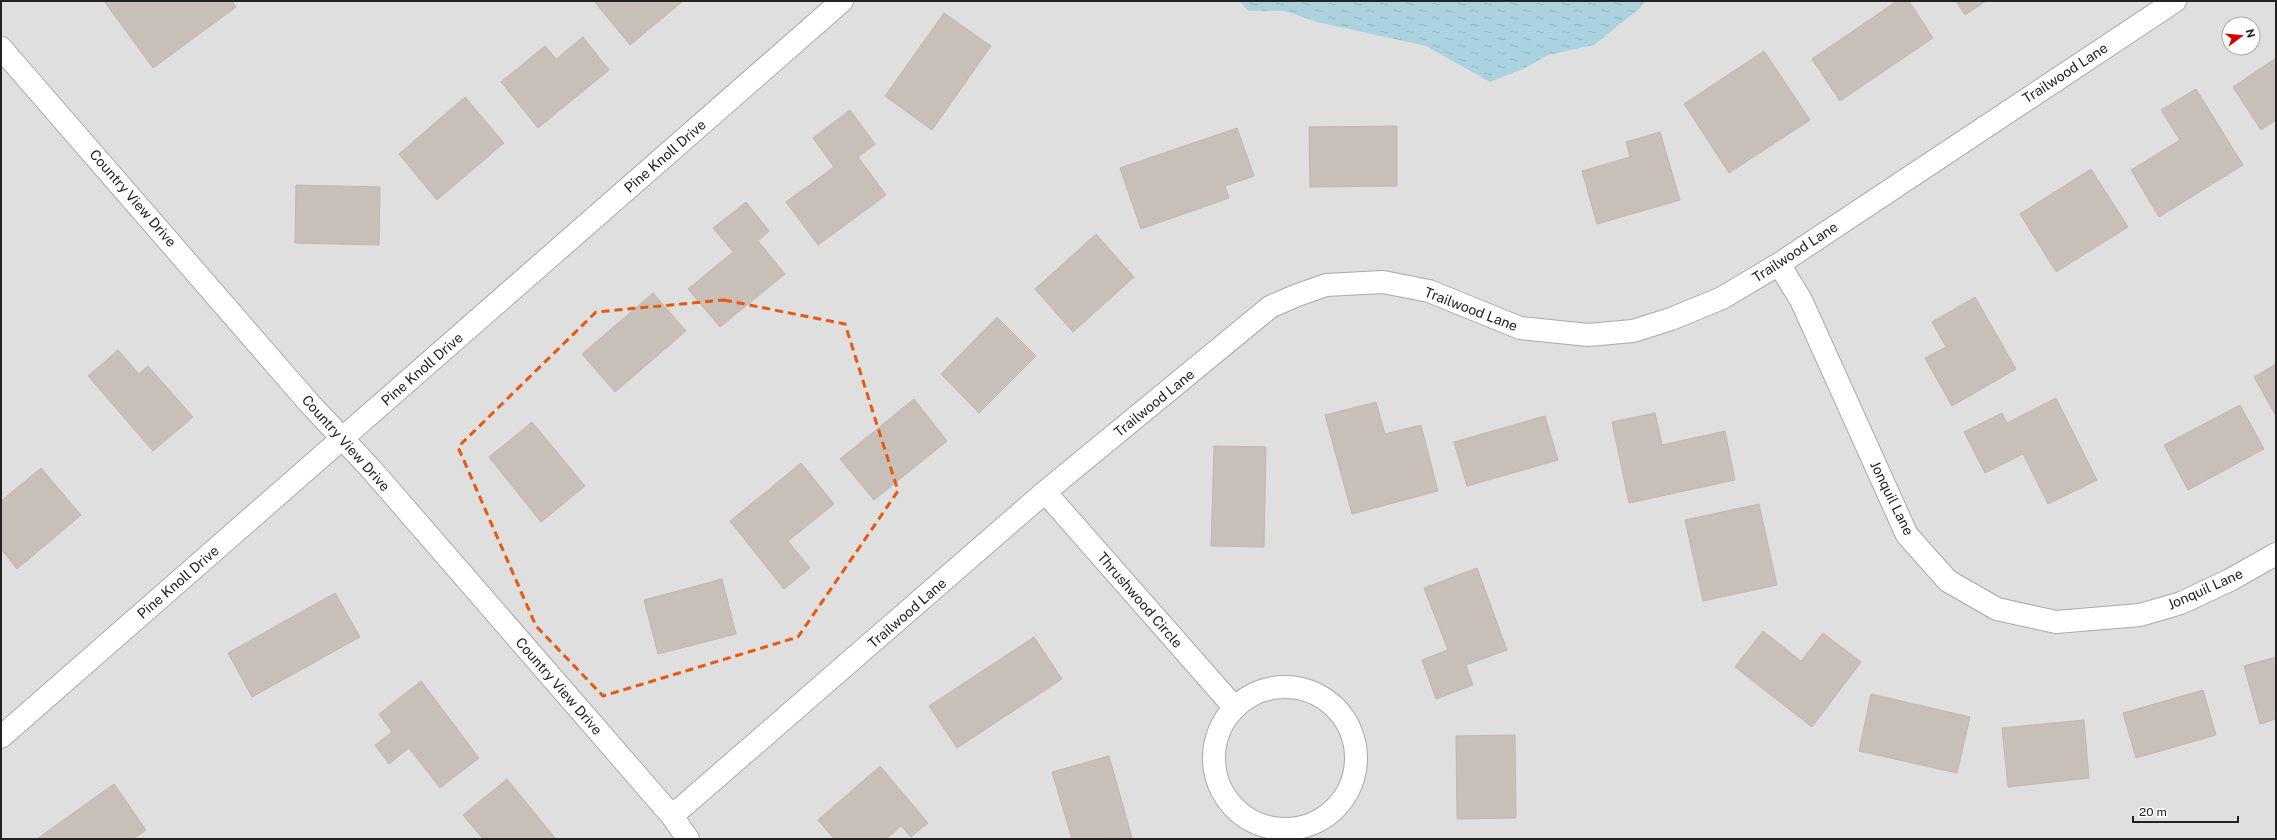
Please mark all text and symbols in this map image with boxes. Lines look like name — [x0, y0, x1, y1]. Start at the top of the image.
north arrow — [2221, 16, 2261, 56]
text: N — [2244, 27, 2258, 39]
street label: Trailwood Lane — [2019, 39, 2111, 106]
street label: Pine Knoll Drive — [621, 116, 709, 196]
street label: Country View Drive — [86, 146, 180, 250]
street label: Trailwood Lane — [1749, 218, 1841, 285]
street label: Trailwood Lane — [1422, 284, 1520, 334]
street label: Pine Knoll Drive — [378, 329, 466, 409]
street label: Trailwood Lane — [1111, 366, 1197, 440]
street label: Country View Drive — [299, 392, 393, 494]
street label: Jonquil Lane — [1867, 458, 1917, 538]
street label: Pine Knoll Drive — [134, 542, 222, 622]
street label: Thrushwood Circle — [1094, 549, 1186, 651]
street label: Jonquil Lane — [2165, 565, 2245, 613]
street label: Trailwood Lane — [865, 575, 949, 651]
street label: Country View Drive — [512, 634, 606, 738]
scale bar — [2133, 798, 2238, 824]
text: 20 m — [2139, 805, 2167, 819]

